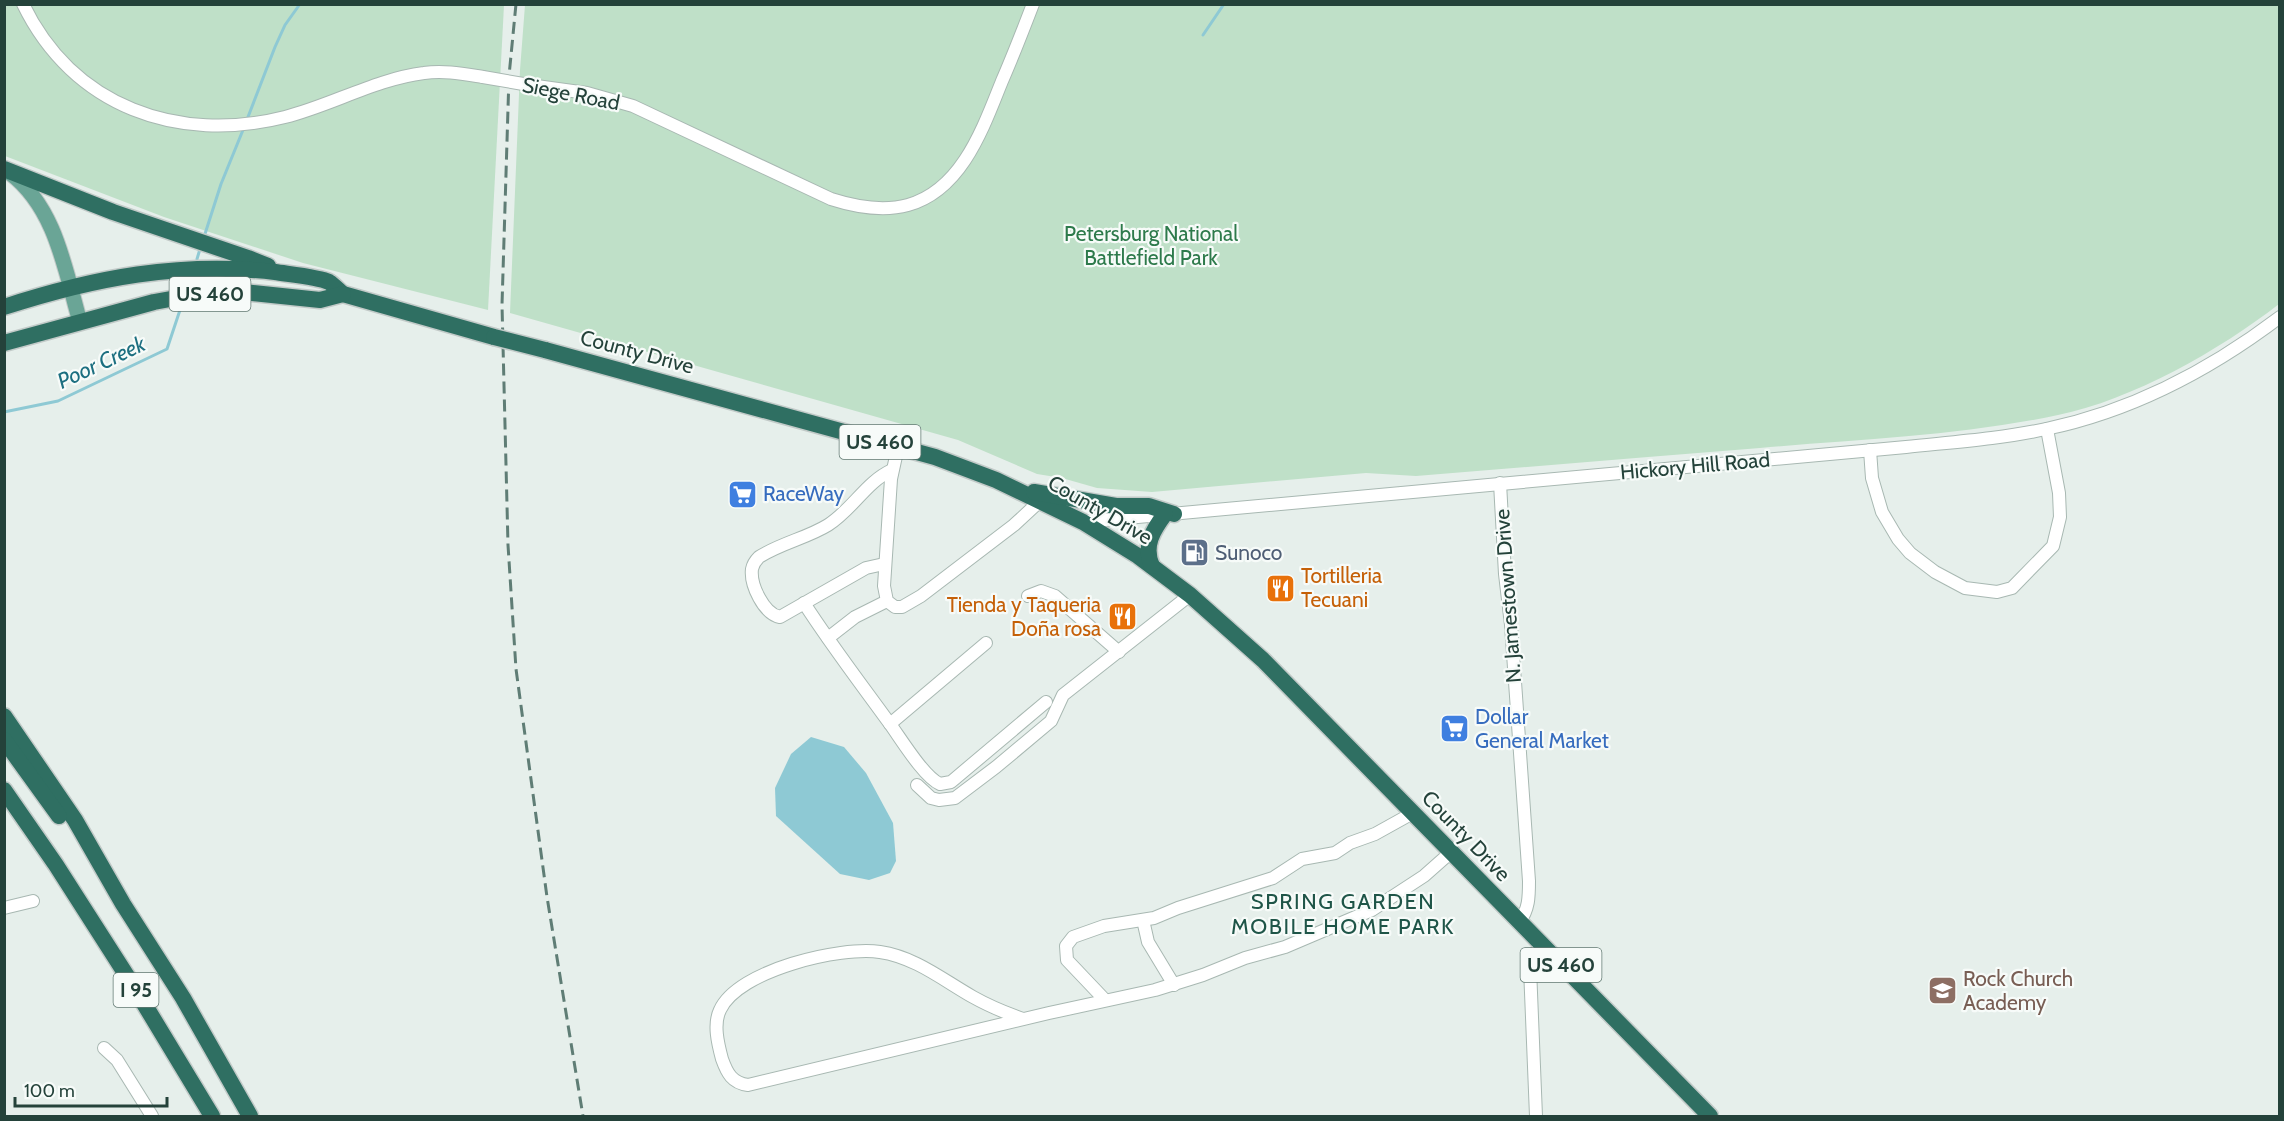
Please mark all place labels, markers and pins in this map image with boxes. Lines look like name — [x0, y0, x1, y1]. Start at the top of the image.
supermarket icon: RaceWay — [726, 478, 758, 510]
place label: RaceWay — [763, 481, 845, 506]
fuel station icon: Sunoco — [1178, 537, 1210, 569]
place label: Sunoco — [1215, 540, 1282, 565]
place label: Tortilleria Tecuani — [1301, 563, 1382, 612]
restaurant icon: Tortilleria Tecuani — [1264, 572, 1296, 604]
place label: Tienda y Taqueria Doña rosa — [947, 592, 1101, 641]
restaurant icon: Tienda y Taqueria Doña rosa — [1106, 601, 1138, 633]
place label: Dollar General Market — [1475, 704, 1609, 753]
supermarket icon: Dollar General Market — [1438, 713, 1470, 745]
place label: Rock Church Academy — [1963, 966, 2073, 1015]
school or university icon: Rock Church Academy — [1926, 975, 1958, 1007]

